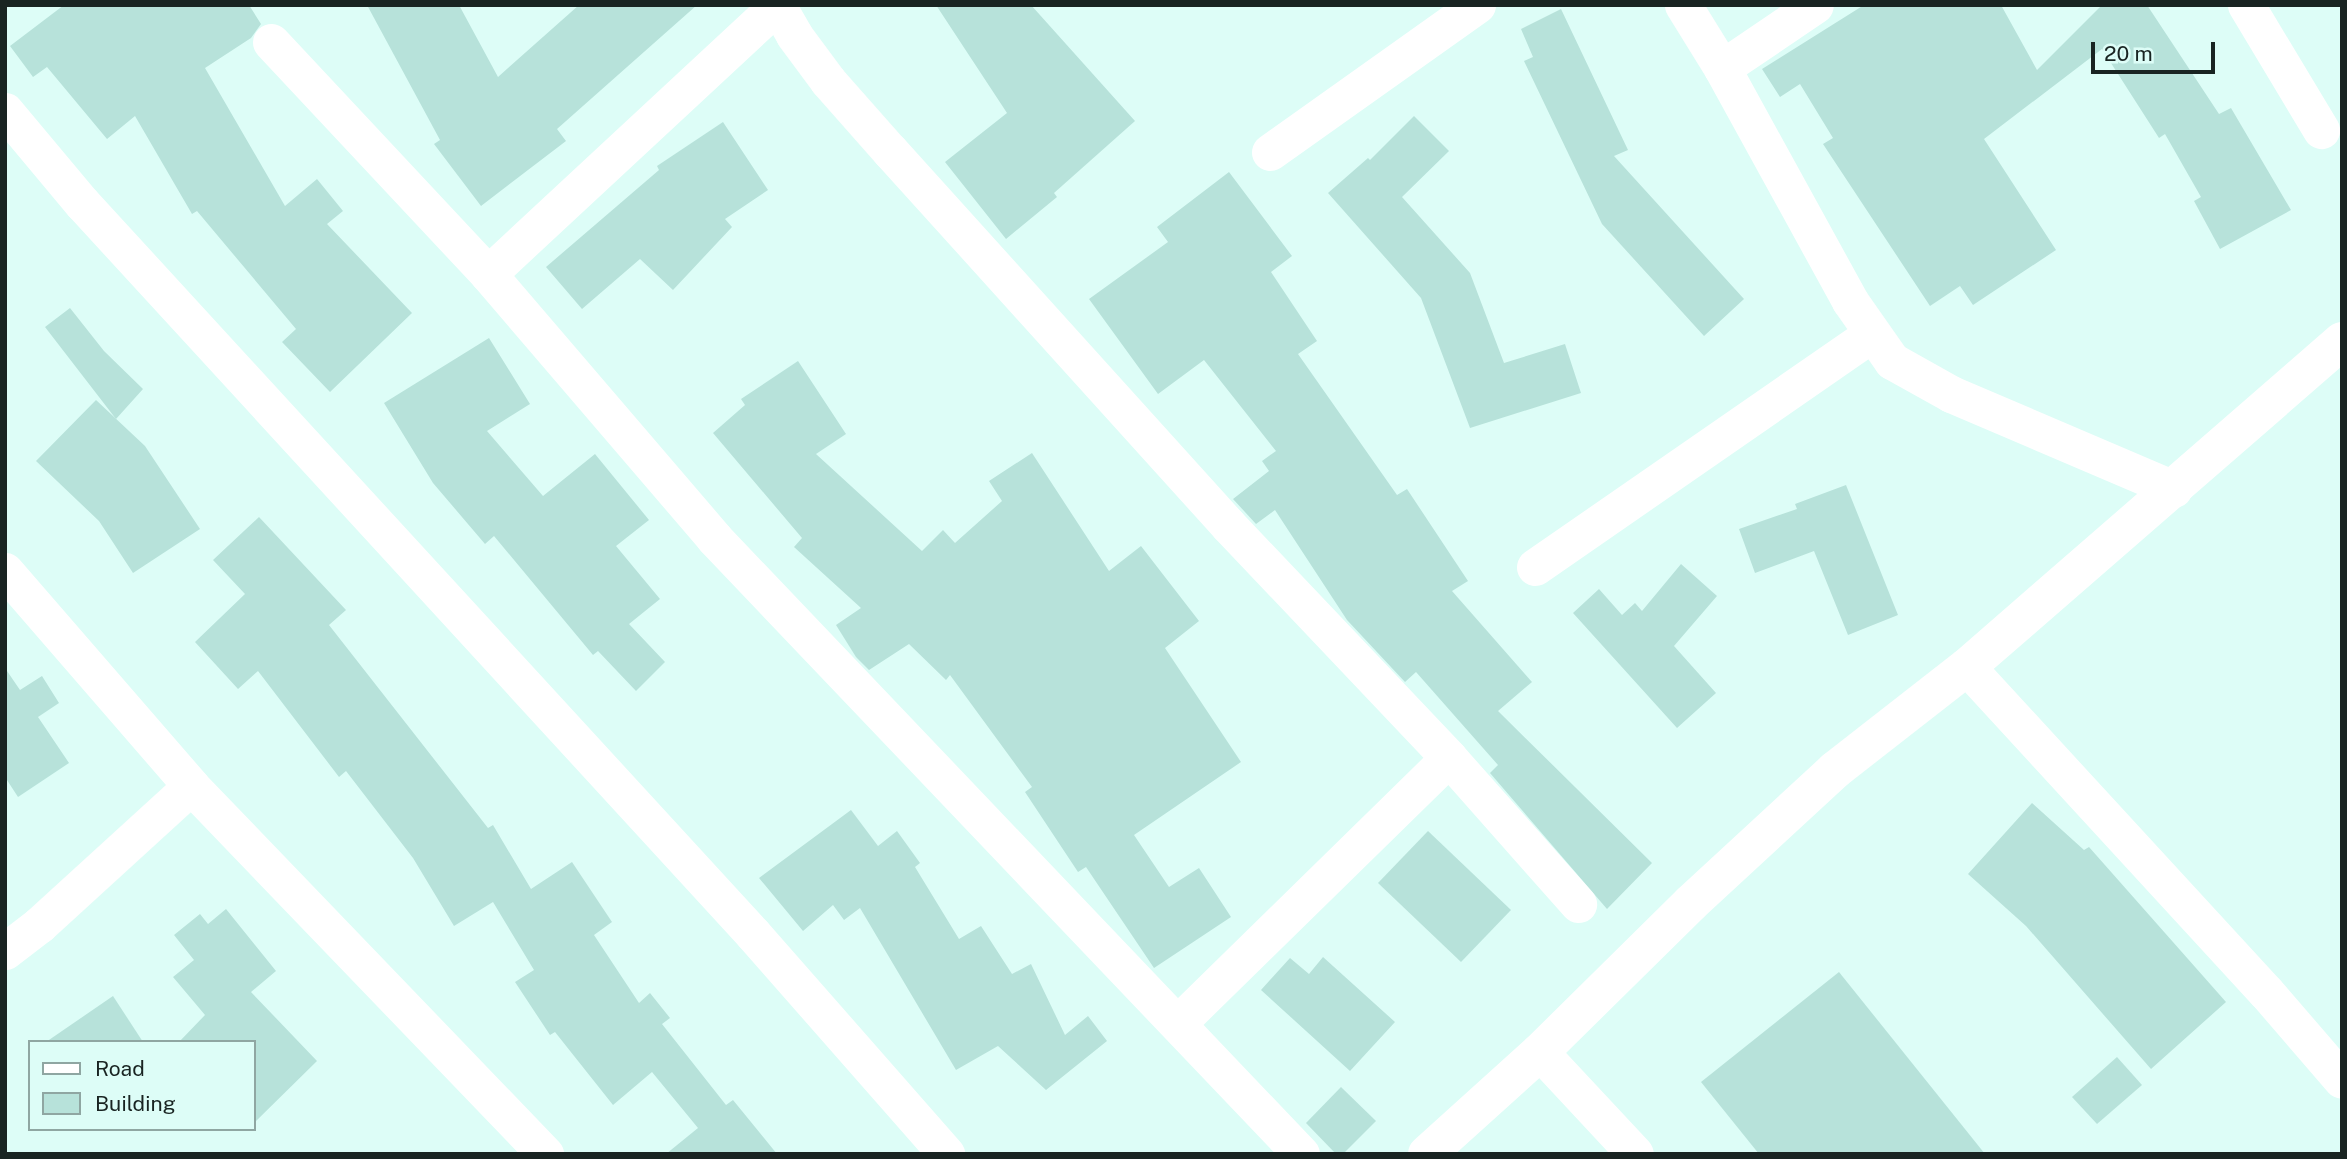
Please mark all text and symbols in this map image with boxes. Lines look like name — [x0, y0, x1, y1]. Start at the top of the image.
scale bar — [2095, 28, 2219, 72]
text: 20 m — [2104, 41, 2153, 66]
legend — [28, 1040, 256, 1131]
text: Road — [95, 1056, 145, 1081]
text: Building — [95, 1091, 176, 1116]

